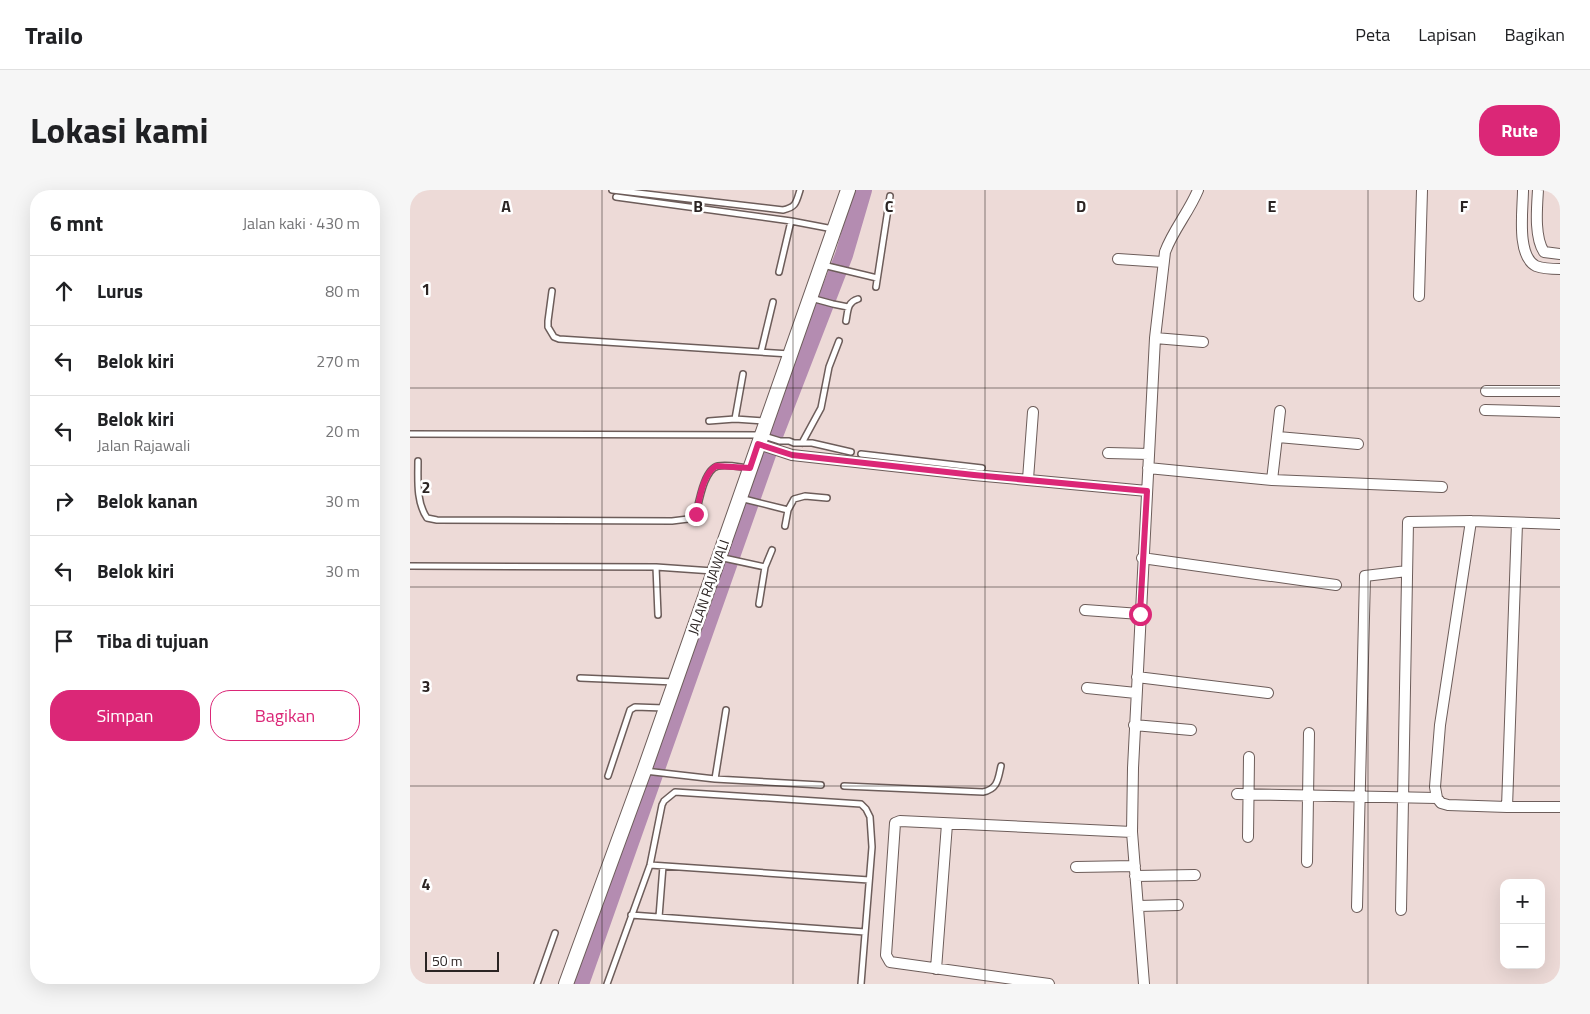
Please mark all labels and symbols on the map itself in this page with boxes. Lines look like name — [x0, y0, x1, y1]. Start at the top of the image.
text: A — [501, 194, 511, 218]
text: B — [693, 194, 703, 218]
text: C — [885, 194, 894, 218]
text: D — [1076, 194, 1086, 218]
text: E — [1268, 194, 1277, 218]
text: F — [1460, 194, 1469, 218]
text: 1 — [422, 277, 430, 301]
text: 2 — [422, 475, 430, 499]
route end — [685, 503, 708, 526]
street label: JALAN RAJAWALI — [682, 537, 734, 637]
route start — [1129, 603, 1152, 626]
text: 3 — [422, 674, 430, 698]
text: 4 — [422, 872, 431, 896]
scale bar — [425, 949, 499, 972]

